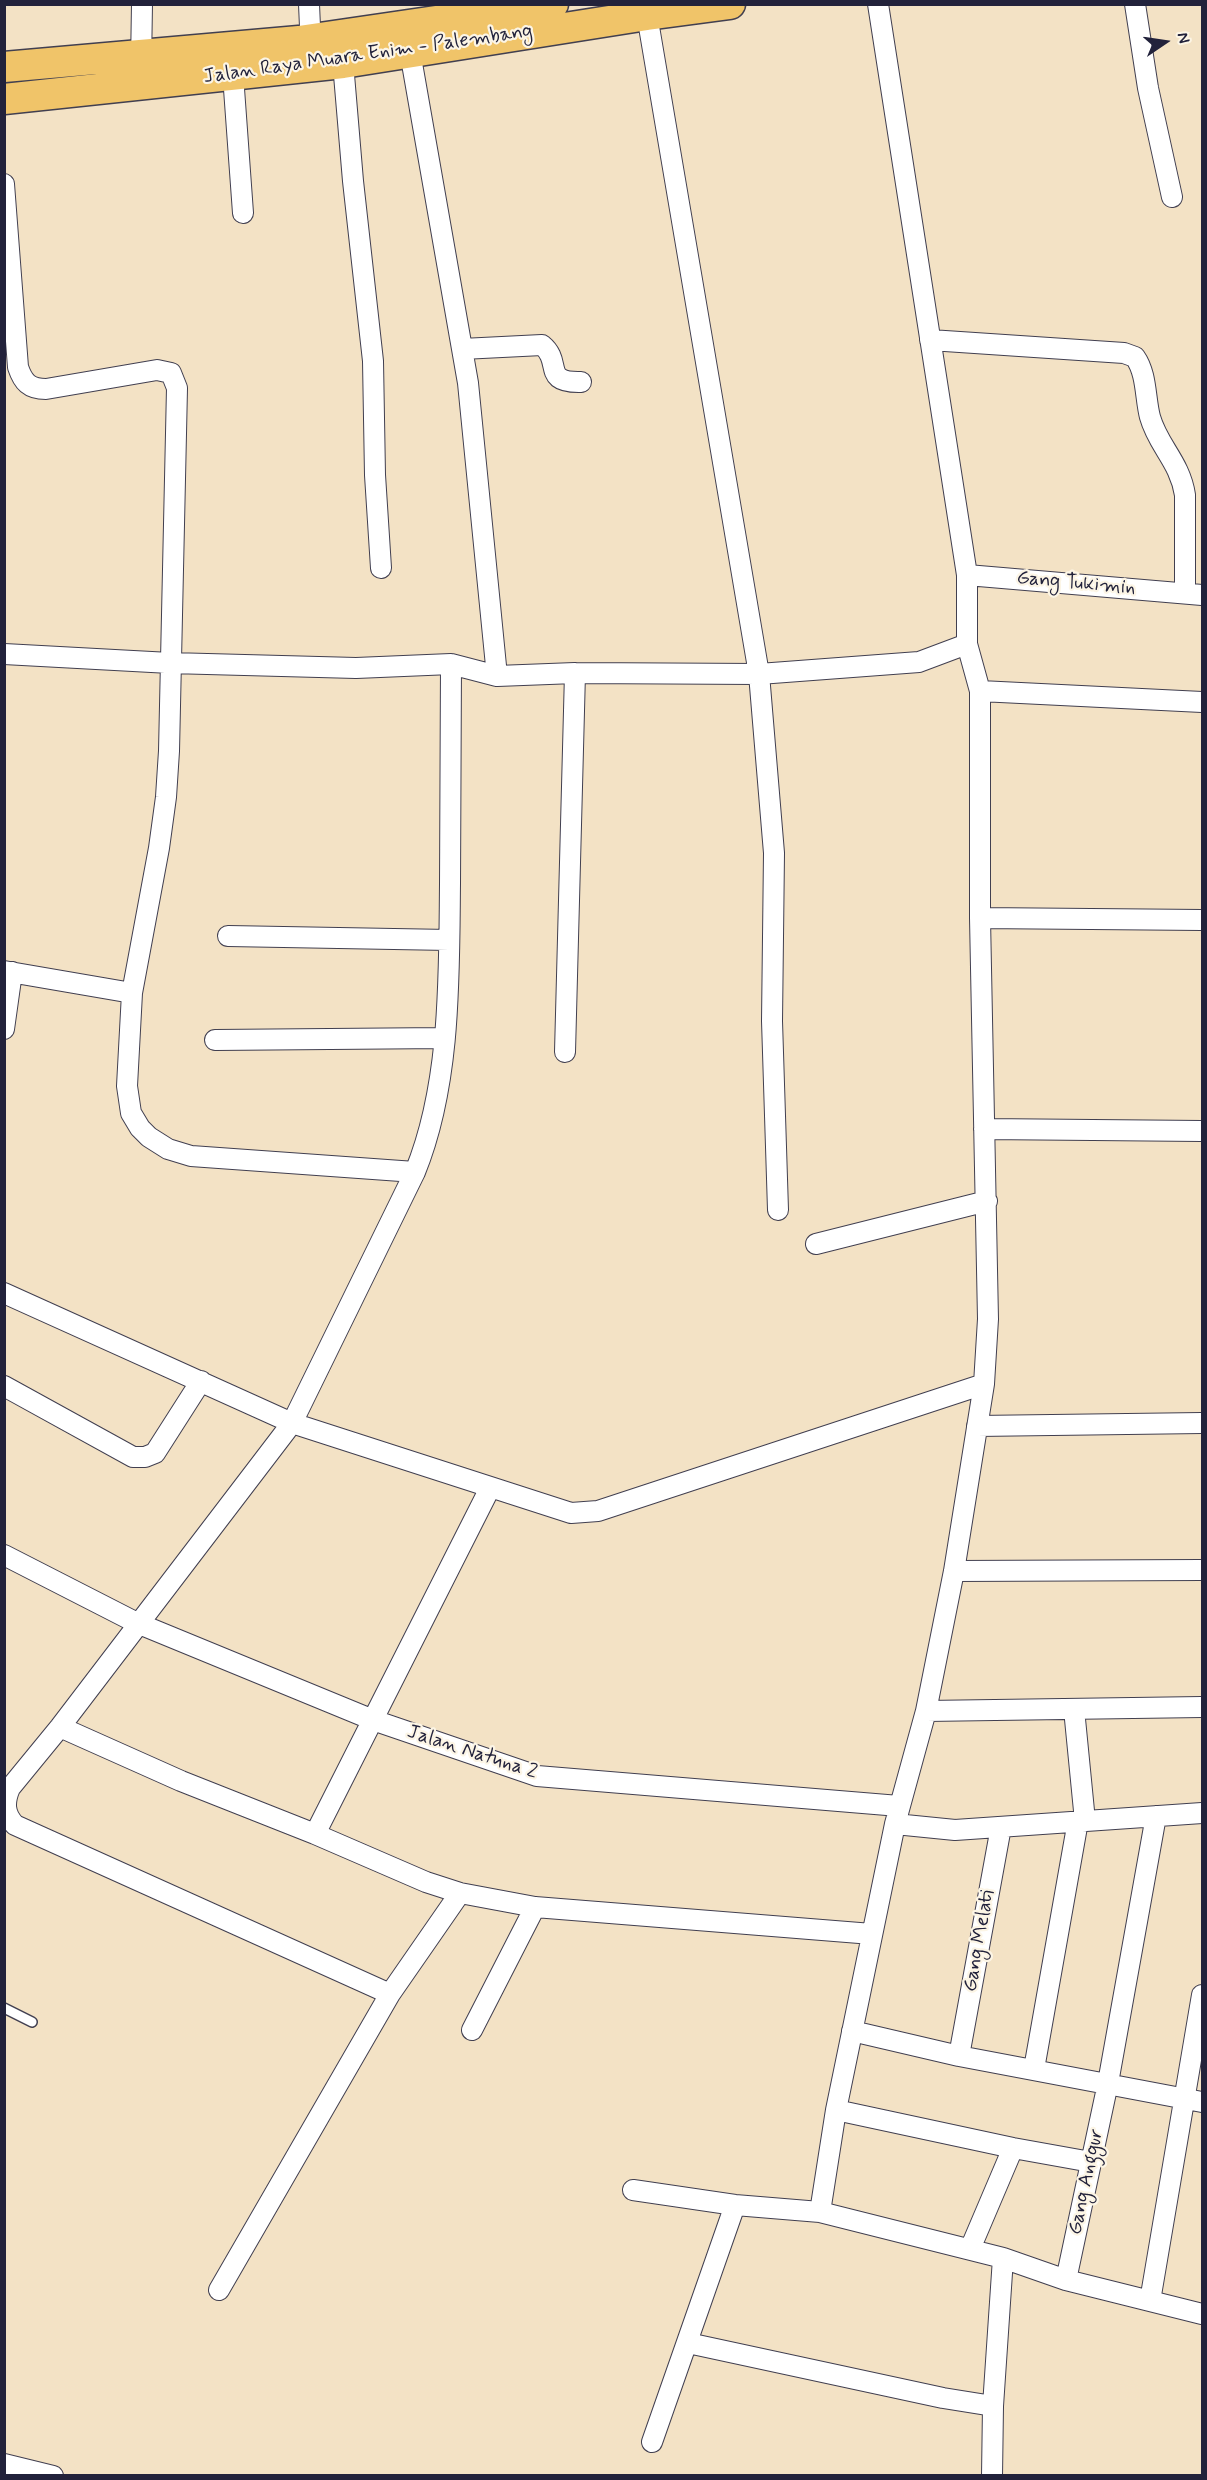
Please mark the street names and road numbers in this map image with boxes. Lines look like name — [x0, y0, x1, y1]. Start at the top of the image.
street label: Jalan Raya Muara Enim - Palembang — [202, 20, 534, 90]
street label: Gang Tukimin — [1016, 567, 1136, 601]
street label: Jalan Natuna 2 — [404, 1721, 540, 1785]
street label: Gang Melati — [959, 1888, 1001, 1994]
street label: Gang Anggur — [1064, 2127, 1110, 2237]

